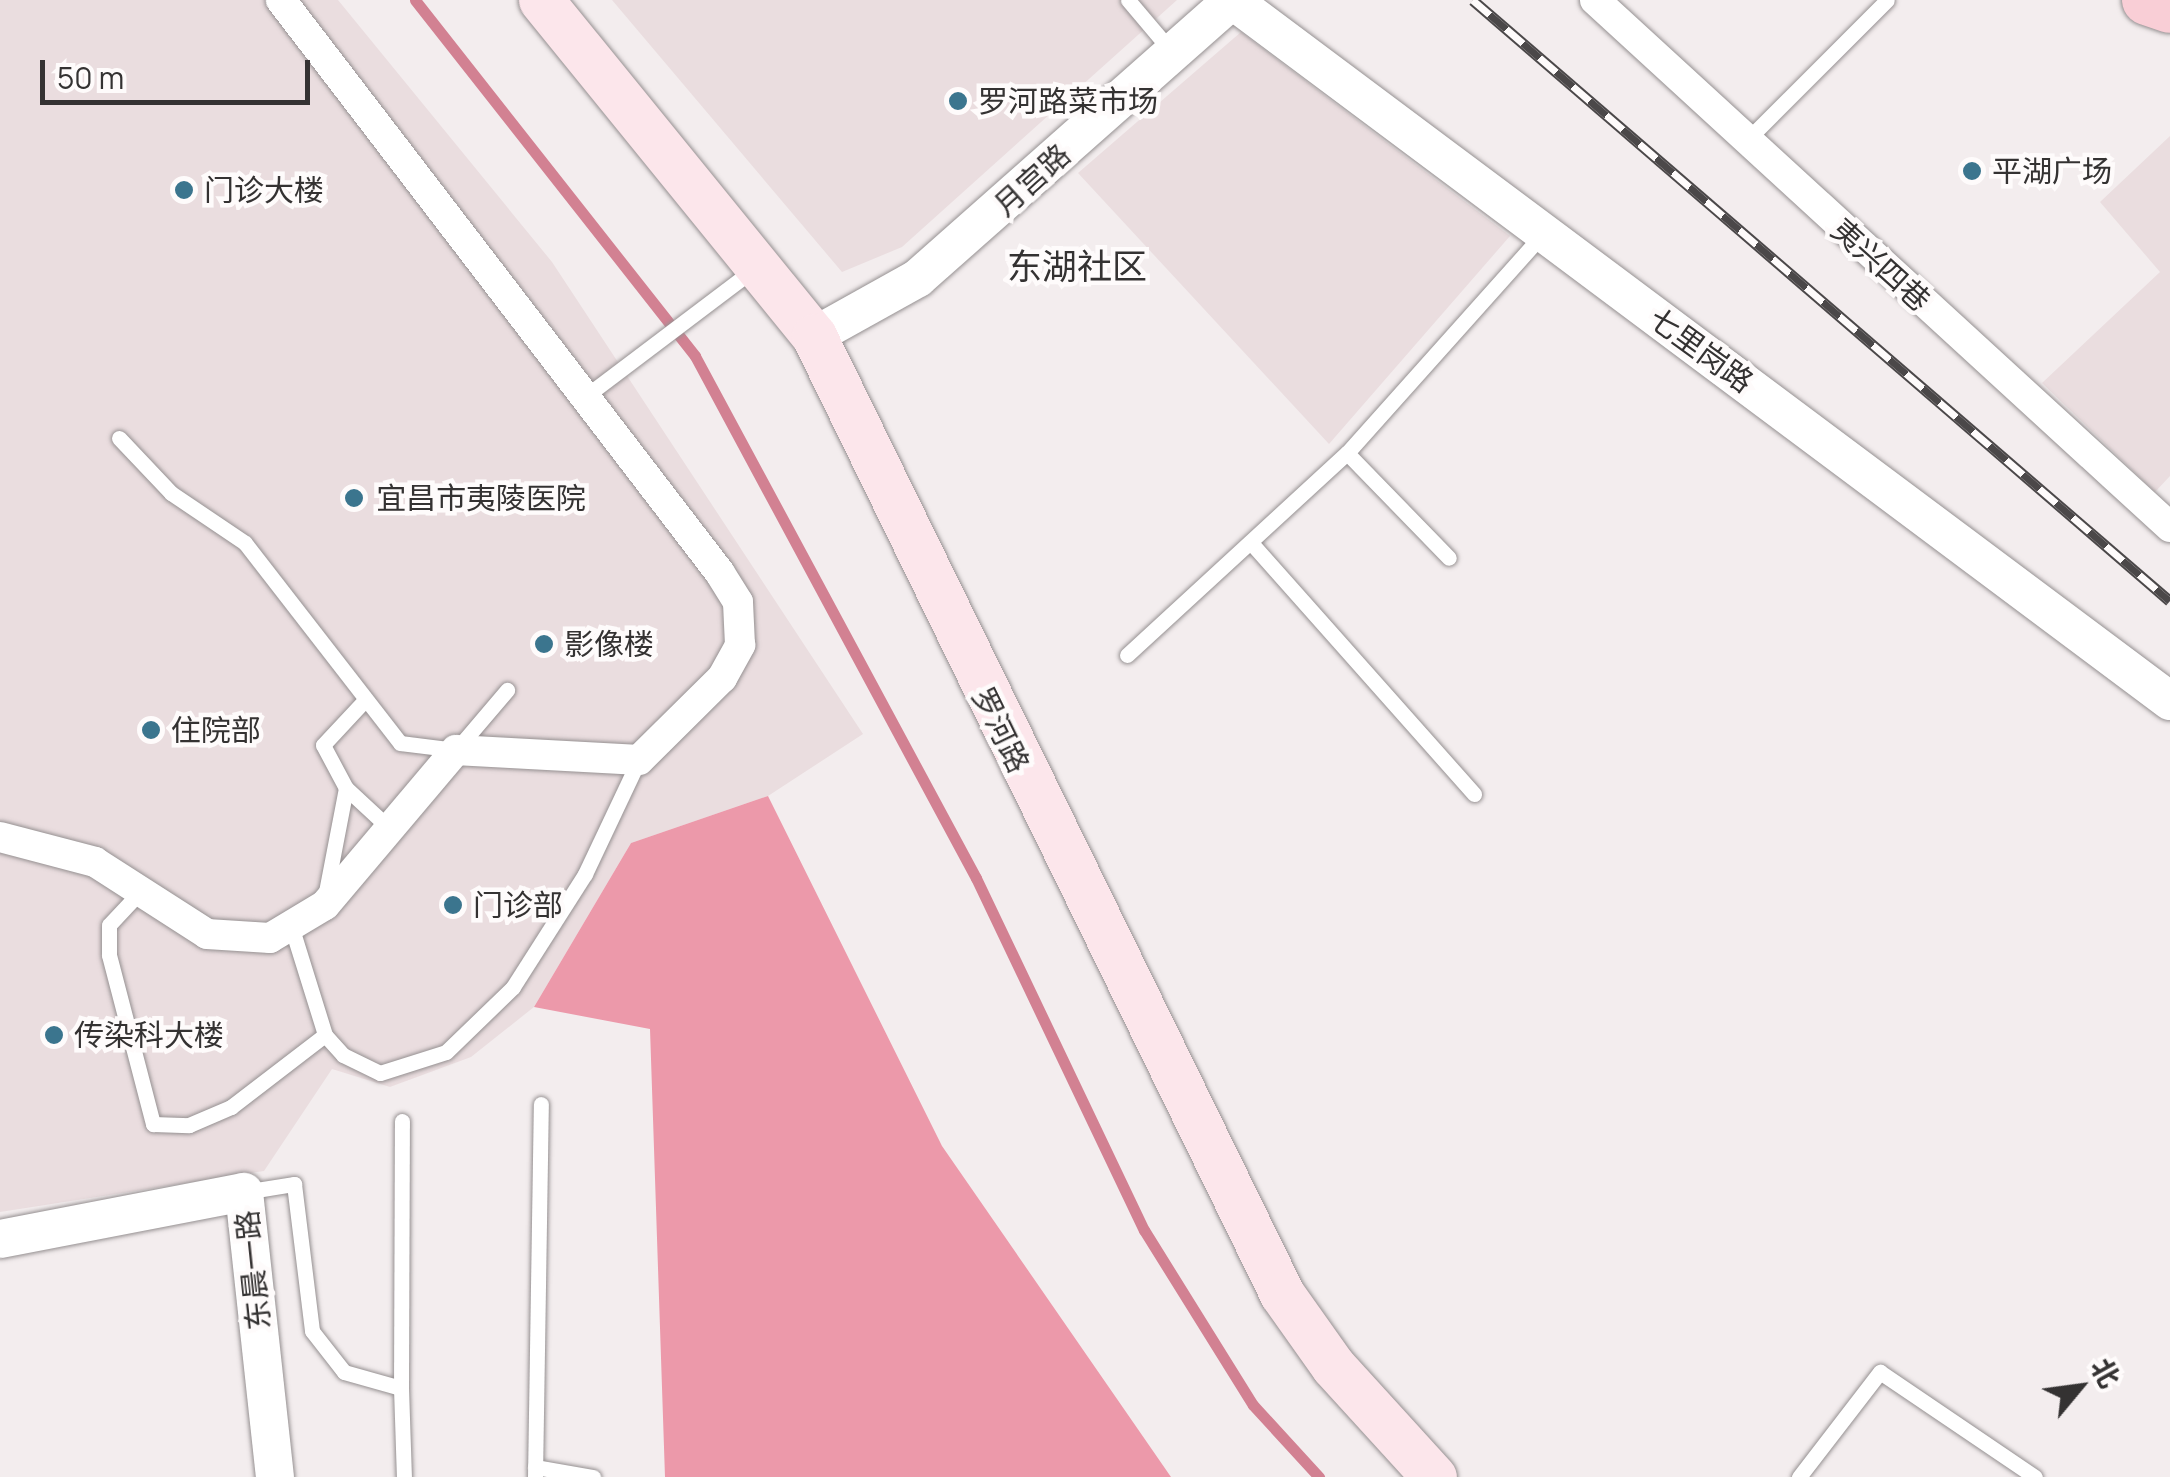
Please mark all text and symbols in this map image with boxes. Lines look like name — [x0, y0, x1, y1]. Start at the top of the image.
scale bar — [45, 40, 315, 102]
text: 50 m — [57, 57, 124, 98]
place label: 罗河路菜市场 — [978, 83, 1158, 119]
marker: 罗河路菜市场 — [947, 90, 969, 112]
street label: 月宫路 — [987, 137, 1077, 223]
place label: 平湖广场 — [1992, 153, 2112, 189]
marker: 平湖广场 — [1961, 160, 1983, 182]
place label: 门诊大楼 — [204, 172, 324, 208]
marker: 门诊大楼 — [173, 179, 195, 201]
street label: 夷兴四巷 — [1824, 211, 1938, 319]
district label: 东湖社区 — [1007, 245, 1147, 287]
street label: 七里岗路 — [1642, 300, 1760, 400]
place label: 宜昌市夷陵医院 — [376, 480, 586, 516]
marker: 宜昌市夷陵医院 — [341, 485, 367, 511]
place label: 影像楼 — [564, 626, 654, 662]
marker: 影像楼 — [533, 633, 555, 655]
street label: 罗河路 — [965, 682, 1037, 778]
place label: 住院部 — [171, 712, 261, 748]
marker: 住院部 — [140, 719, 162, 741]
place label: 门诊部 — [473, 887, 563, 923]
marker: 门诊部 — [442, 894, 464, 916]
place label: 传染科大楼 — [74, 1017, 224, 1053]
marker: 传染科大楼 — [43, 1024, 65, 1046]
street label: 东晨一路 — [229, 1208, 277, 1332]
north arrow — [2030, 1337, 2130, 1437]
text: 北 — [2083, 1351, 2130, 1394]

